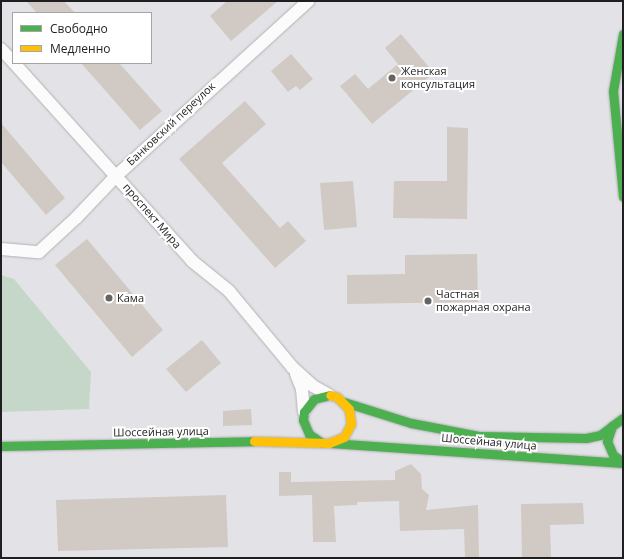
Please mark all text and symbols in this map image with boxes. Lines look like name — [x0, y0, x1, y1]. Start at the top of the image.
legend — [12, 12, 152, 64]
text: Свободно — [50, 20, 108, 37]
text: Медленно — [50, 40, 110, 57]
place label: Женская консультация — [401, 65, 475, 91]
marker: Женская консультация — [386, 72, 398, 84]
street label: Банковский переулок — [124, 80, 218, 168]
street label: проспект Мира — [120, 181, 184, 251]
place label: Частная пожарная охрана — [436, 288, 531, 314]
place label: Кама — [117, 291, 144, 305]
marker: Кама — [104, 293, 114, 303]
marker: Частная пожарная охрана — [423, 296, 433, 306]
street label: Шоссейная улица — [113, 425, 209, 439]
street label: Шоссейная улица — [441, 431, 537, 453]

